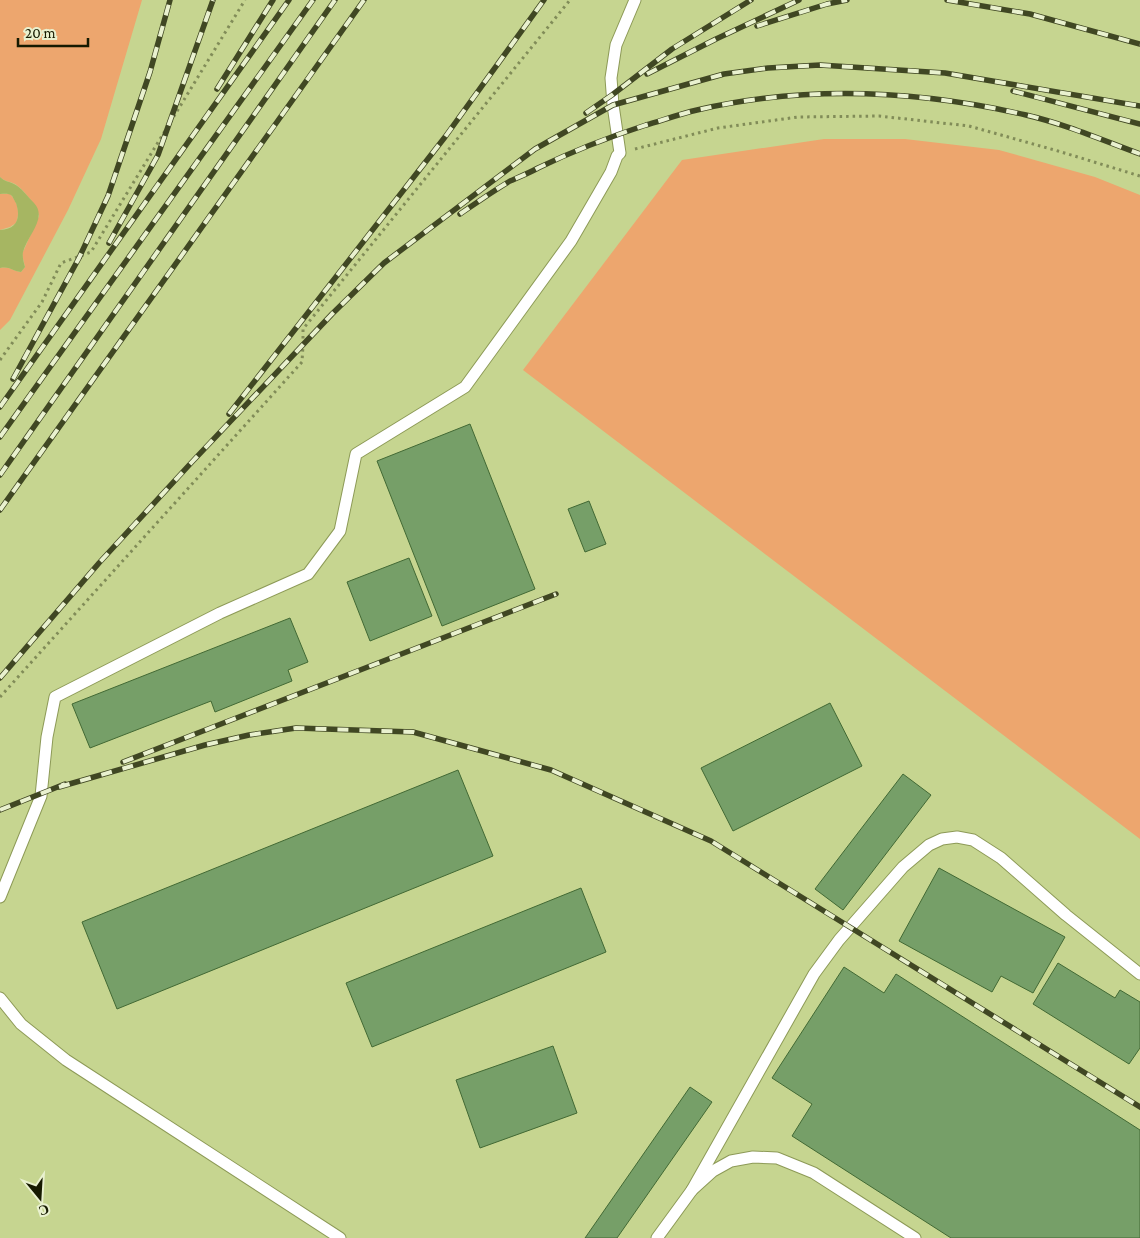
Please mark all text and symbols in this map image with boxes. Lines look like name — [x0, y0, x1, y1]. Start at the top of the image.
scale bar — [18, 15, 88, 47]
text: 20 m — [25, 25, 56, 41]
north arrow — [15, 1173, 65, 1223]
text: С — [37, 1201, 51, 1220]

